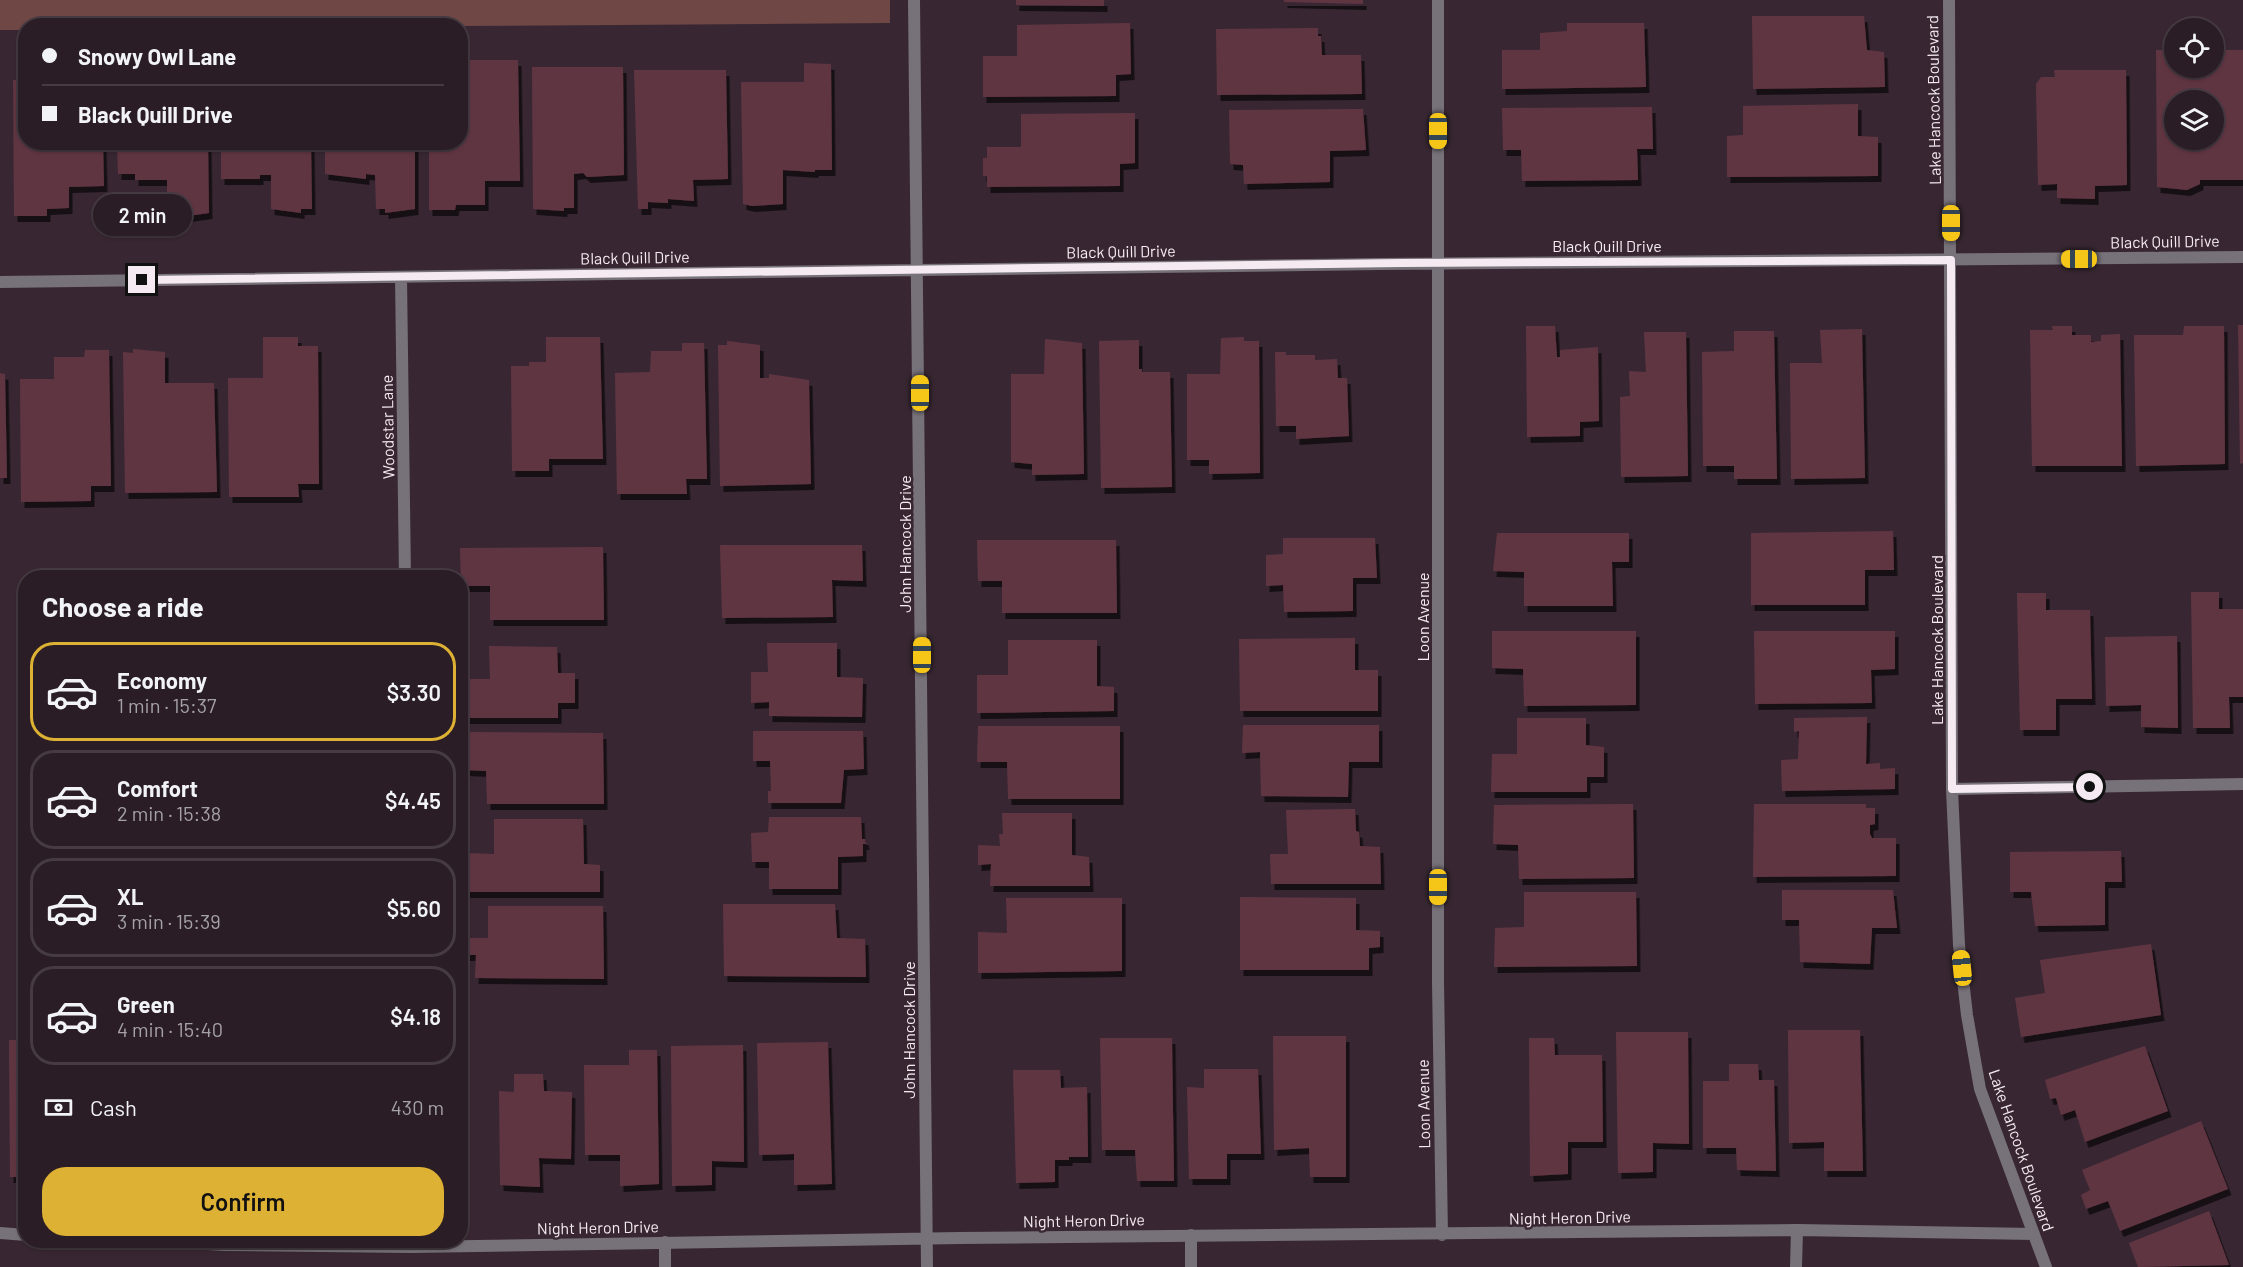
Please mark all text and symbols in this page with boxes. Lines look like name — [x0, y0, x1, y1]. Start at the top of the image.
street label: Lake Hancock Boulevard — [1922, 15, 1944, 185]
map controls — [2164, 18, 2224, 150]
button: locate — [2164, 18, 2224, 78]
text: Snowy Owl Lane — [78, 43, 236, 69]
button: layers — [2164, 90, 2224, 150]
text: Black Quill Drive — [78, 101, 233, 127]
car — [1429, 113, 1447, 149]
callout: 2 min — [92, 193, 192, 235]
text: 2 min — [119, 203, 166, 227]
car — [1942, 205, 1960, 241]
street label: Black Quill Drive — [2110, 231, 2220, 251]
street label: Black Quill Drive — [1552, 236, 1662, 255]
street label: Black Quill Drive — [1066, 241, 1176, 261]
street label: Black Quill Drive — [580, 247, 690, 267]
car — [2061, 250, 2097, 268]
route end — [128, 266, 155, 293]
street label: Woodstar Lane — [377, 375, 397, 479]
car — [911, 375, 929, 411]
street label: John Hancock Drive — [895, 475, 914, 613]
street label: Lake Hancock Boulevard — [1927, 555, 1946, 725]
street label: Loon Avenue — [1413, 572, 1432, 662]
text: Choose a ride — [42, 590, 204, 622]
car — [913, 637, 931, 673]
icon: car — [45, 665, 99, 719]
text: Economy — [117, 667, 207, 693]
text: $3.30 — [387, 679, 441, 705]
text: 1 min · 15:37 — [117, 693, 216, 717]
icon: car — [45, 773, 99, 827]
route start — [2076, 773, 2103, 800]
text: Comfort — [117, 775, 198, 801]
text: $4.45 — [385, 787, 441, 813]
text: 2 min · 15:38 — [117, 801, 221, 825]
car — [1429, 869, 1447, 905]
icon: car — [45, 881, 99, 935]
text: XL — [117, 883, 143, 909]
text: $5.60 — [387, 895, 441, 921]
text: 3 min · 15:39 — [117, 909, 221, 933]
car — [1951, 949, 1973, 987]
street label: John Hancock Drive — [899, 961, 918, 1099]
icon: car — [45, 989, 99, 1043]
text: Green — [117, 991, 175, 1017]
text: $4.18 — [390, 1003, 441, 1029]
text: 4 min · 15:40 — [117, 1017, 223, 1041]
street label: Loon Avenue — [1413, 1059, 1433, 1149]
street label: Lake Hancock Boulevard — [1985, 1067, 2059, 1233]
icon: cash — [42, 1091, 75, 1124]
text: Cash — [90, 1094, 137, 1120]
text: 430 m — [391, 1095, 444, 1119]
button: Confirm — [42, 1167, 444, 1236]
street label: Night Heron Drive — [1509, 1206, 1631, 1228]
street label: Night Heron Drive — [1023, 1209, 1145, 1231]
street label: Night Heron Drive — [537, 1216, 659, 1238]

